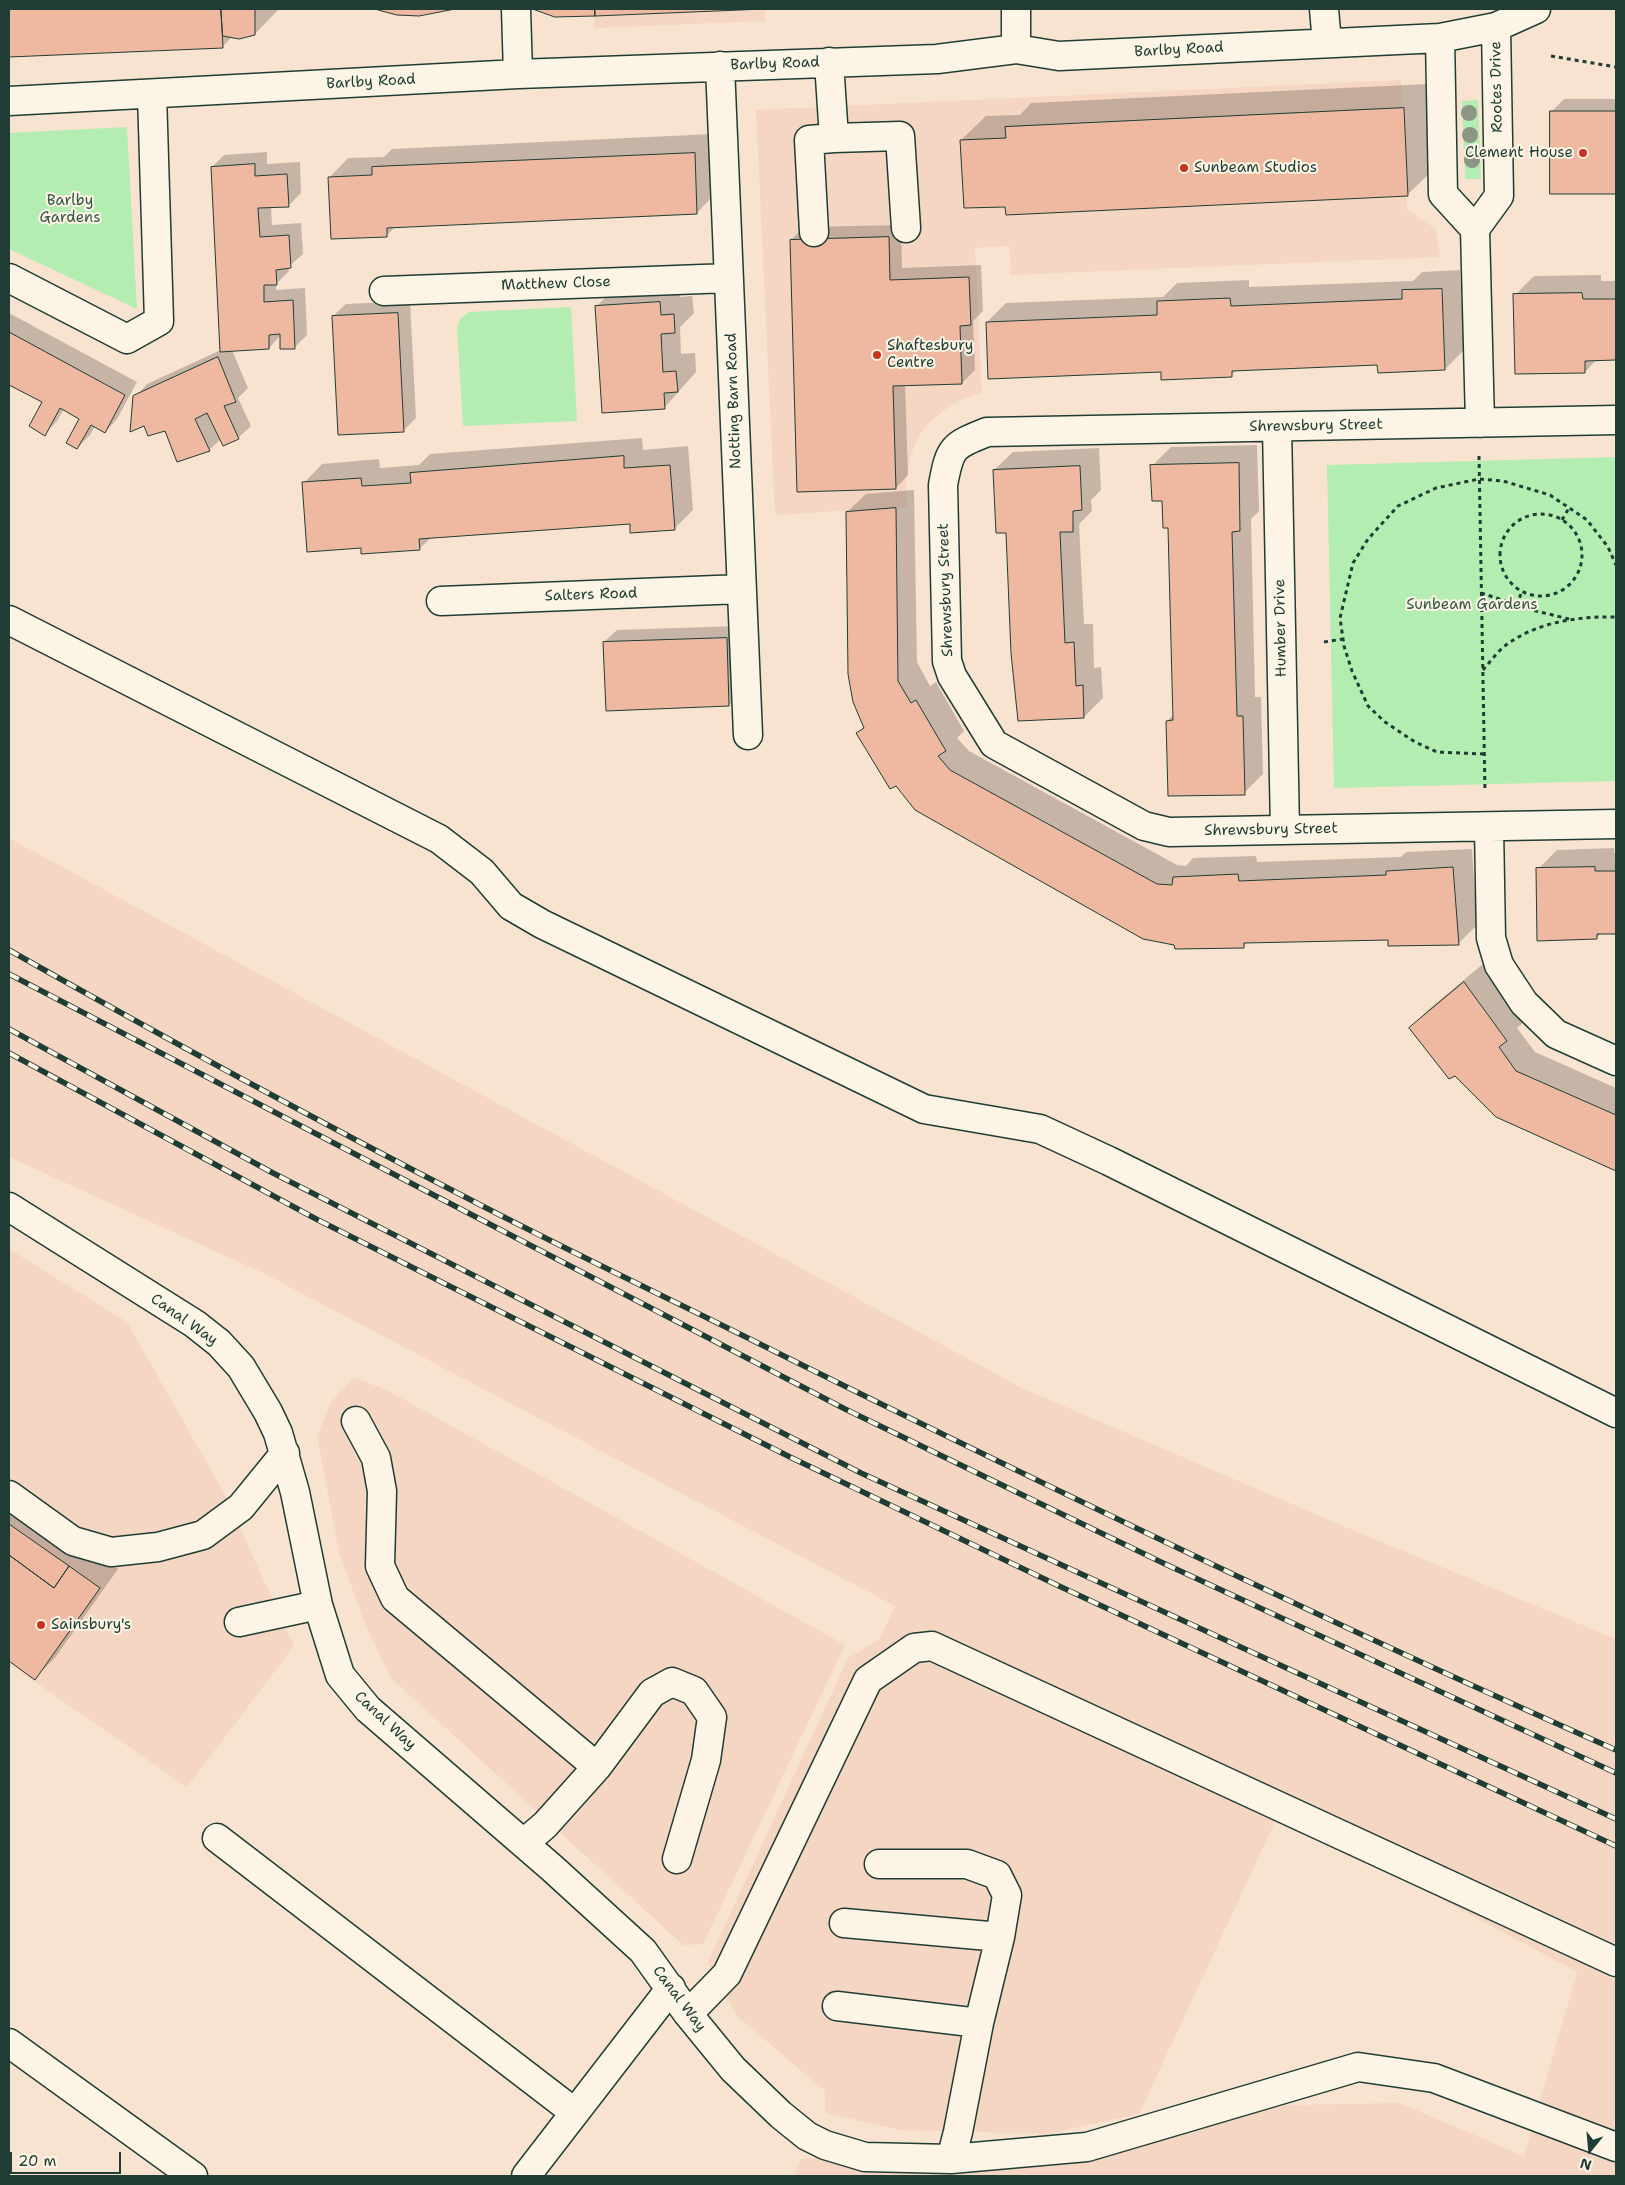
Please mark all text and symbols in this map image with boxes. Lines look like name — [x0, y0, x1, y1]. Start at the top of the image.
street label: Barlby Road — [1134, 39, 1224, 61]
street label: Rootes Drive — [1487, 41, 1507, 133]
street label: Barlby Road — [730, 53, 820, 75]
street label: Barlby Road — [326, 71, 416, 93]
place label: Clement House — [1465, 144, 1573, 162]
marker: Clement House — [1577, 147, 1589, 159]
place label: Sunbeam Studios — [1194, 159, 1317, 177]
marker: Sunbeam Studios — [1178, 162, 1190, 174]
park label: Barlby Gardens — [39, 192, 101, 227]
street label: Matthew Close — [501, 273, 611, 295]
street label: Notting Barn Road — [723, 333, 745, 469]
place label: Shaftesbury Centre — [887, 337, 973, 372]
marker: Shaftesbury Centre — [871, 349, 883, 361]
street label: Shrewsbury Street — [1249, 416, 1383, 436]
street label: Shrewsbury Street — [935, 523, 957, 657]
street label: Humber Drive — [1271, 579, 1291, 677]
street label: Salters Road — [544, 584, 638, 606]
park label: Sunbeam Gardens — [1406, 596, 1538, 614]
street label: Shrewsbury Street — [1204, 820, 1338, 840]
street label: Canal Way — [147, 1290, 221, 1350]
place label: Sainsbury's — [51, 1616, 131, 1634]
marker: Sainsbury's — [35, 1619, 47, 1631]
street label: Canal Way — [350, 1688, 420, 1754]
street label: Canal Way — [648, 1962, 710, 2036]
north arrow — [1565, 2125, 1615, 2175]
scale bar — [12, 2142, 124, 2174]
text: 20 m — [18, 2151, 57, 2171]
text: N — [1578, 2154, 1594, 2175]

